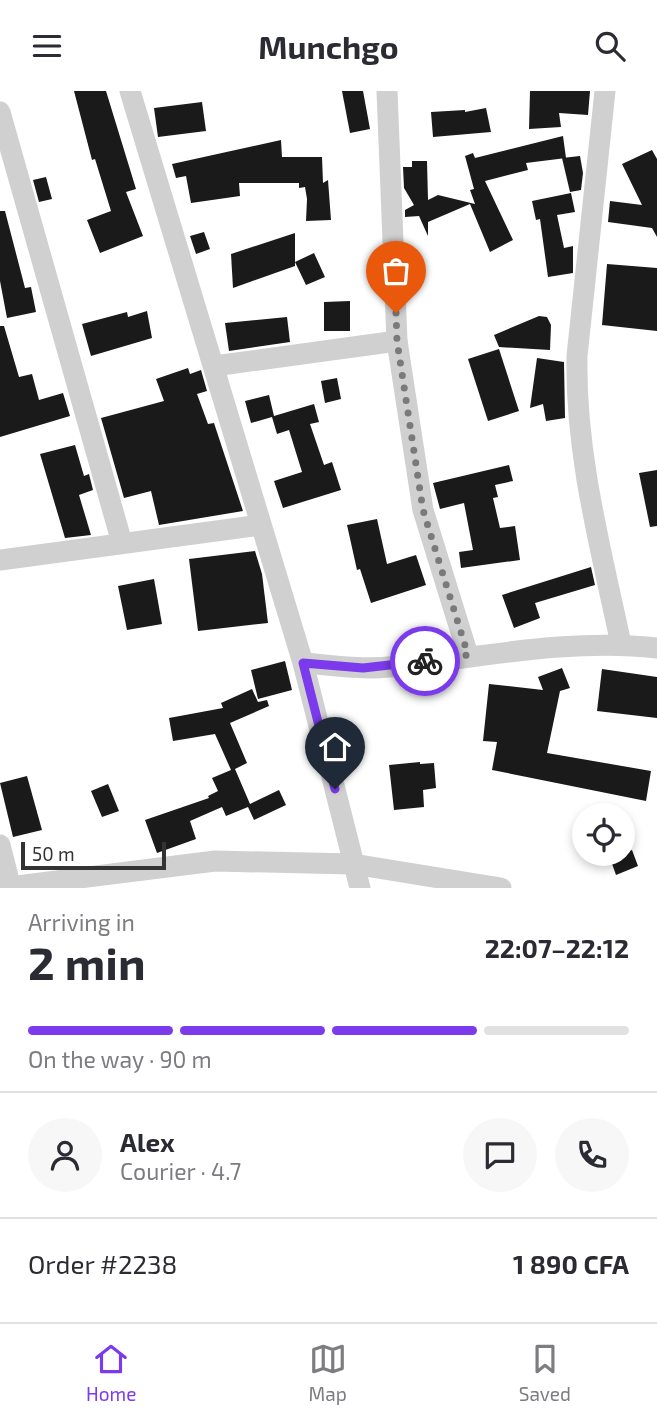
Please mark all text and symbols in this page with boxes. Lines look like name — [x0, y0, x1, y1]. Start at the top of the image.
icon: menu — [28, 27, 66, 65]
text: Munchgo — [258, 27, 399, 65]
icon: search — [591, 27, 629, 65]
pin — [366, 241, 426, 313]
icon: bag — [377, 252, 415, 290]
courier — [390, 626, 460, 696]
icon: bike — [406, 642, 444, 680]
pin — [305, 717, 365, 789]
icon: home — [316, 728, 354, 766]
map controls — [572, 803, 635, 866]
button: locate — [572, 803, 635, 866]
scale bar — [21, 839, 166, 871]
text: 50 m — [32, 842, 75, 865]
text: Arriving in — [28, 908, 135, 936]
text: 22:07–22:12 — [485, 932, 629, 963]
text: 2 min — [28, 934, 146, 989]
text: On the way · 90 m — [28, 1045, 212, 1073]
button: person — [28, 1118, 102, 1192]
button: chat — [463, 1118, 537, 1192]
button: phone — [555, 1118, 629, 1192]
text: Alex — [120, 1126, 175, 1157]
text: Courier · 4.7 — [120, 1157, 241, 1185]
text: Order #2238 — [28, 1248, 177, 1279]
text: 1 890 CFA — [513, 1248, 629, 1279]
tab: Home — [86, 1340, 136, 1405]
tab: Map — [309, 1340, 347, 1405]
tab: Saved — [519, 1340, 571, 1405]

